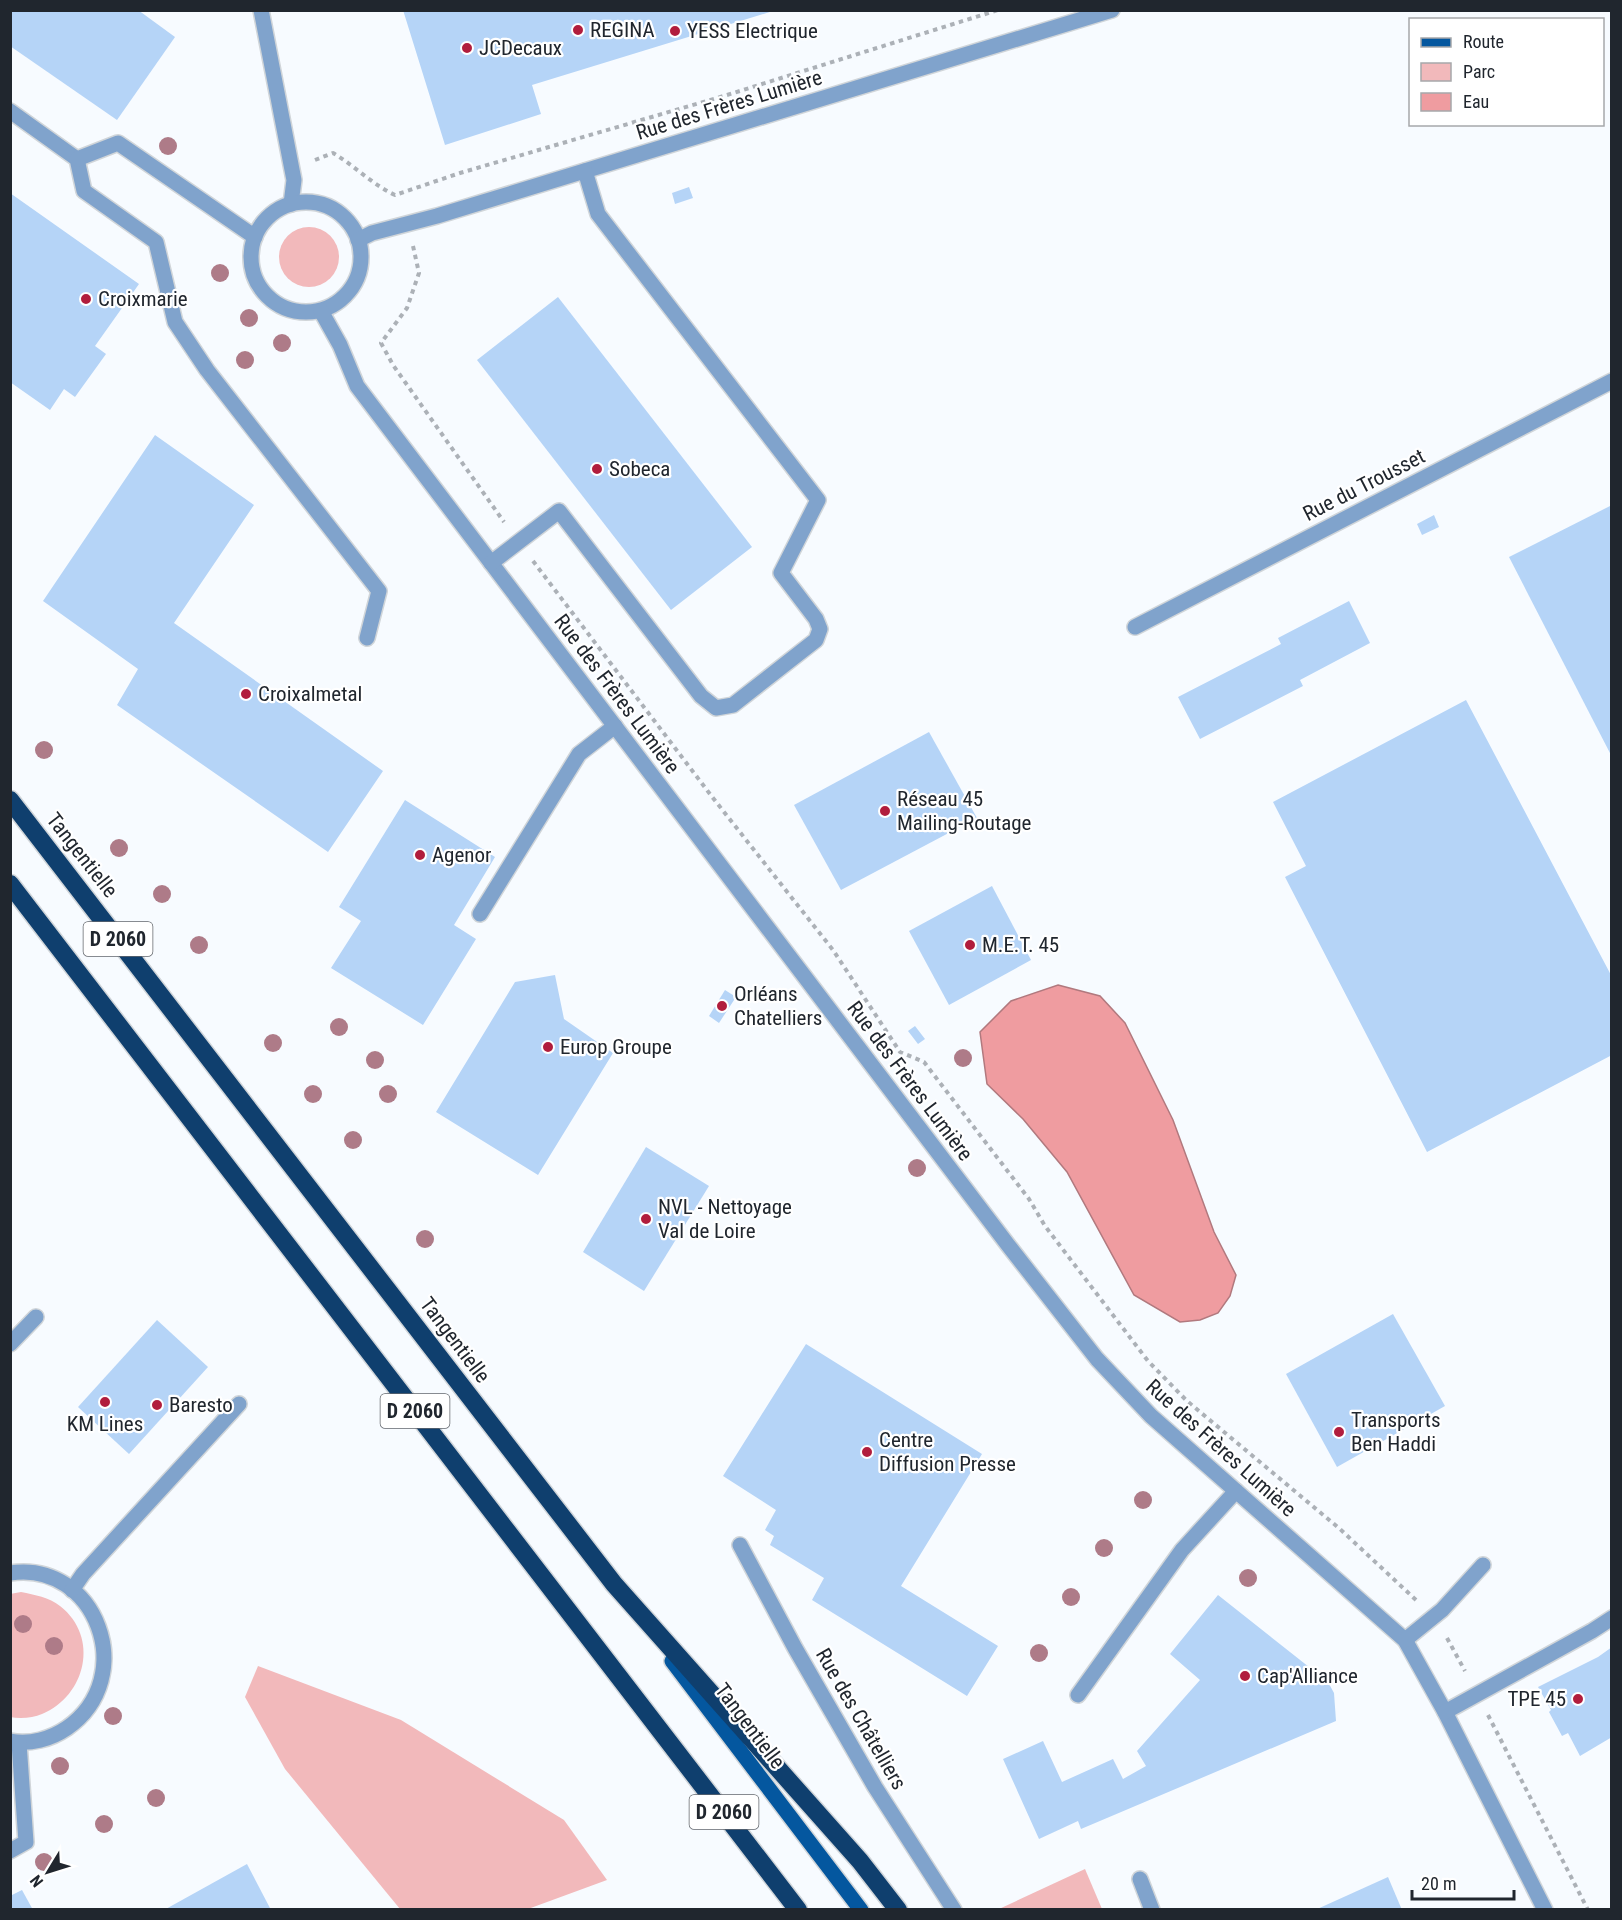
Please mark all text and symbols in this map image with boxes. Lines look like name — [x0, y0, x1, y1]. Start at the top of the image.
place label: REGINA — [590, 18, 655, 42]
legend — [1409, 18, 1604, 126]
place label: YESS Electrique — [687, 19, 818, 43]
marker: REGINA — [571, 23, 585, 37]
marker: YESS Electrique — [668, 24, 682, 38]
text: Route — [1463, 31, 1504, 52]
place label: JCDecaux — [479, 36, 562, 60]
marker: JCDecaux — [460, 41, 474, 55]
text: Parc — [1463, 61, 1495, 82]
street label: Rue des Frères Lumière — [633, 65, 825, 145]
text: Eau — [1463, 91, 1489, 112]
place label: Croixmarie — [98, 287, 188, 311]
marker: Croixmarie — [79, 292, 93, 306]
street label: Rue du Trousset — [1299, 444, 1429, 526]
place label: Sobeca — [609, 457, 670, 481]
marker: Sobeca — [590, 462, 604, 476]
street label: Rue des Frères Lumière — [549, 610, 685, 778]
place label: Croixalmetal — [258, 682, 362, 706]
marker: Croixalmetal — [239, 687, 253, 701]
place label: Réseau 45 Mailing-Routage — [897, 787, 1032, 835]
marker: Réseau 45 Mailing-Routage — [878, 804, 892, 818]
street label: Tangentielle — [42, 808, 123, 902]
place label: Agenor — [432, 843, 491, 867]
marker: Agenor — [413, 848, 427, 862]
road number: D 2060 — [84, 922, 152, 956]
place label: M.E.T. 45 — [982, 933, 1059, 957]
marker: M.E.T. 45 — [963, 938, 977, 952]
place label: Orléans Chatelliers — [734, 982, 822, 1030]
street label: Rue des Frères Lumière — [842, 997, 978, 1165]
marker: Orléans Chatelliers — [715, 999, 729, 1013]
place label: Europ Groupe — [560, 1035, 672, 1059]
marker: Europ Groupe — [541, 1040, 555, 1054]
place label: NVL - Nettoyage Val de Loire — [658, 1195, 792, 1243]
marker: NVL - Nettoyage Val de Loire — [639, 1212, 653, 1226]
street label: Tangentielle — [415, 1293, 495, 1388]
street label: Rue des Frères Lumière — [1141, 1374, 1301, 1522]
place label: Baresto — [169, 1393, 233, 1417]
road number: D 2060 — [380, 1394, 450, 1428]
marker: KM Lines — [98, 1395, 112, 1409]
marker: Baresto — [150, 1398, 164, 1412]
place label: Transports Ben Haddi — [1351, 1408, 1441, 1456]
place label: KM Lines — [67, 1412, 143, 1436]
marker: Transports Ben Haddi — [1332, 1425, 1346, 1439]
place label: Centre Diffusion Presse — [879, 1428, 1016, 1476]
marker: Centre Diffusion Presse — [860, 1445, 874, 1459]
street label: Rue des Châtelliers — [811, 1644, 911, 1794]
place label: Cap'Alliance — [1257, 1664, 1358, 1688]
marker: Cap'Alliance — [1238, 1669, 1252, 1683]
street label: Tangentielle — [710, 1679, 790, 1774]
place label: TPE 45 — [1507, 1687, 1566, 1711]
marker: TPE 45 — [1571, 1692, 1585, 1706]
road number: D 2060 — [690, 1795, 758, 1829]
north arrow — [18, 1842, 78, 1902]
scale bar — [1412, 1863, 1514, 1901]
text: N — [26, 1871, 47, 1891]
text: 20 m — [1421, 1873, 1456, 1894]

